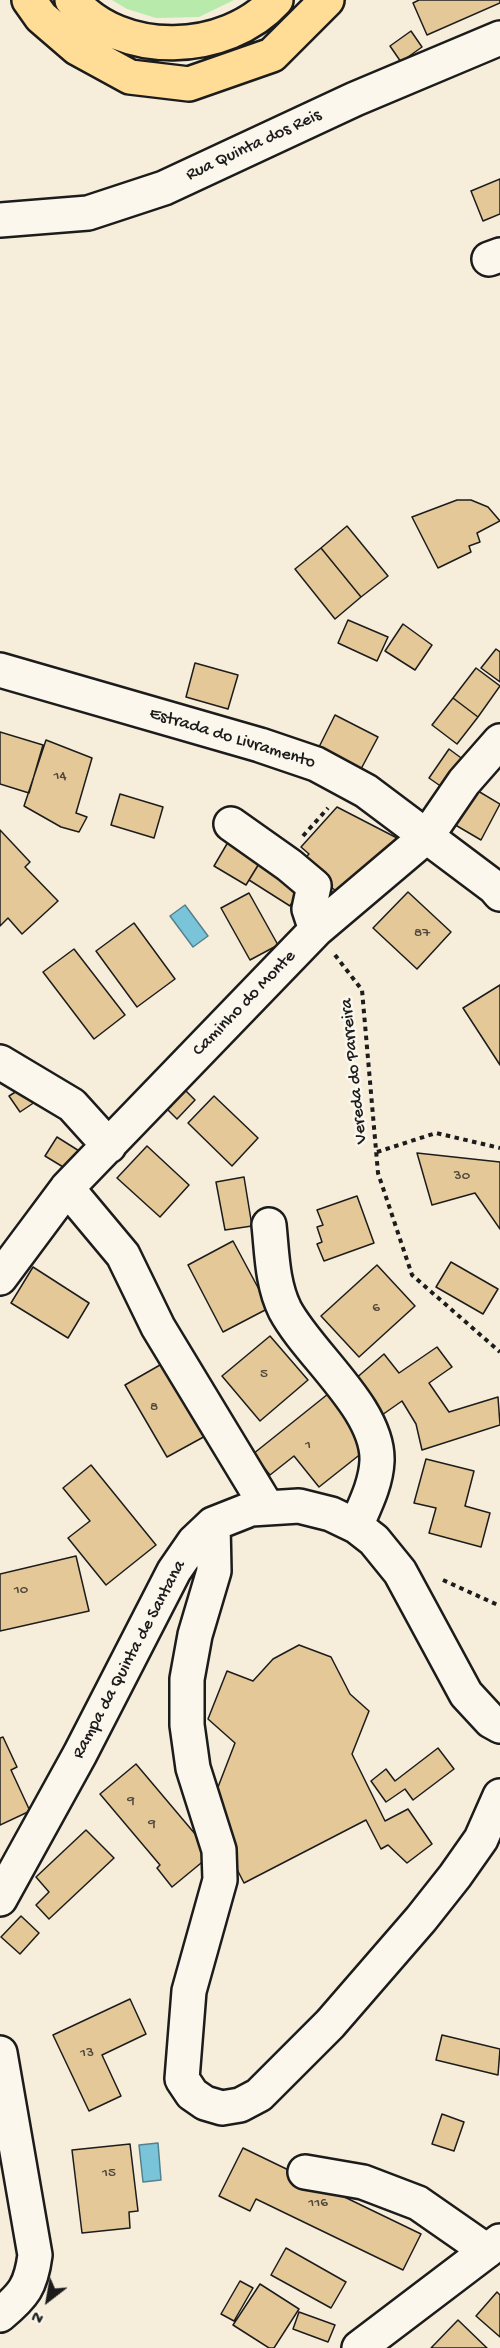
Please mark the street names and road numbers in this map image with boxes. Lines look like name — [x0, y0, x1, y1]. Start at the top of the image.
street label: Rua Quinta dos Reis — [183, 105, 325, 187]
street label: Estrada do Livramento — [146, 703, 318, 775]
street label: Caminho do Monte — [189, 946, 301, 1062]
street label: Vereda do Parreira — [337, 997, 373, 1145]
street label: Rampa da Quinta de Santana — [68, 1557, 192, 1763]

